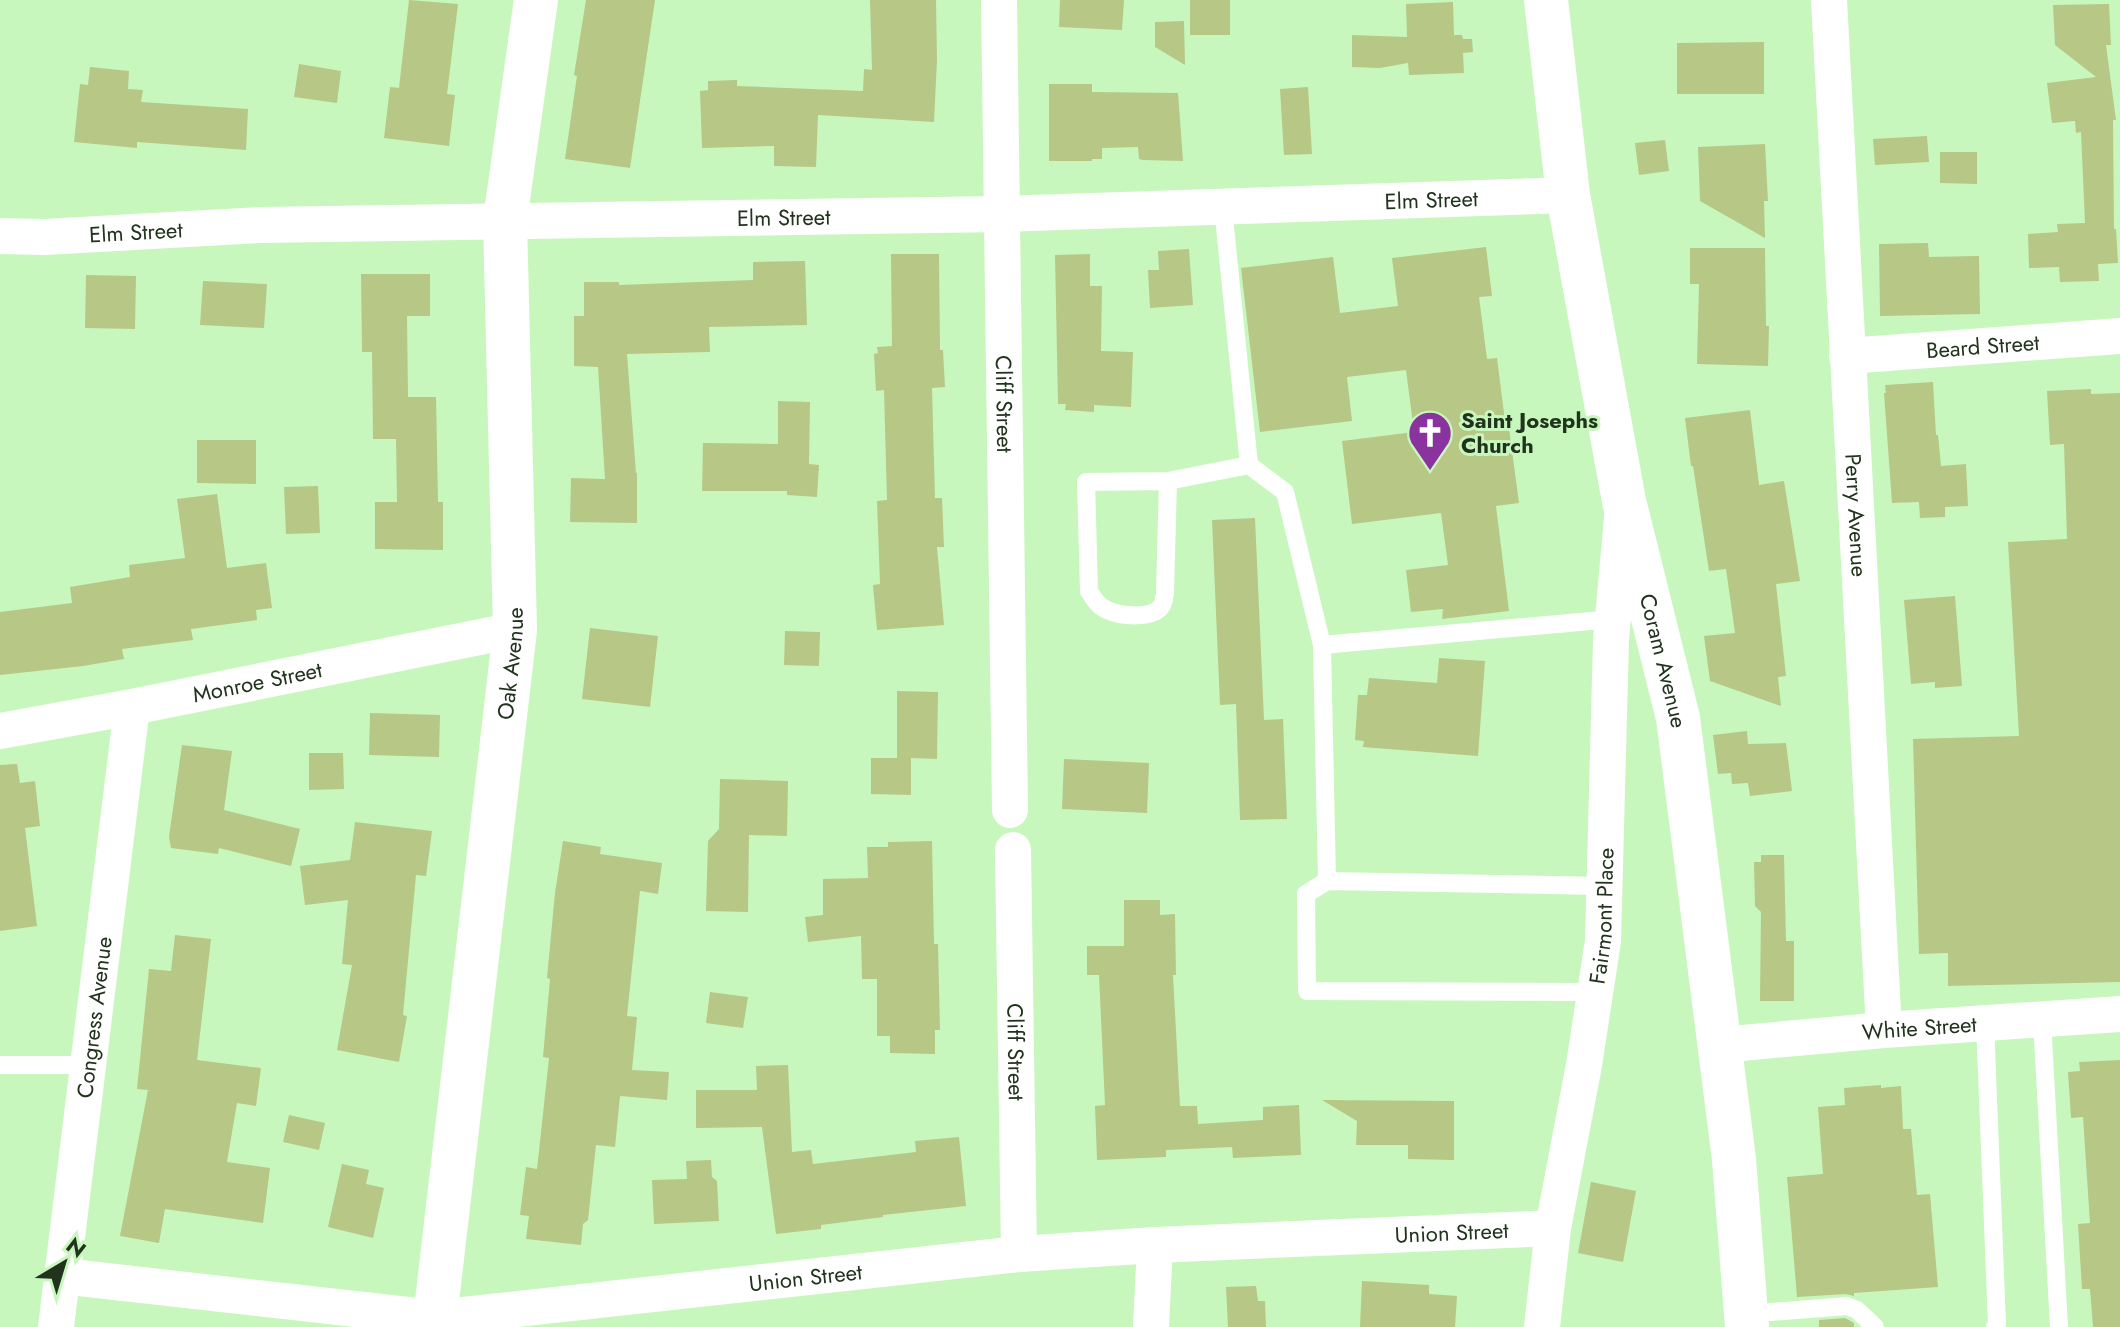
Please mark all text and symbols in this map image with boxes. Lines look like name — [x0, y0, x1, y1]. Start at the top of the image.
street label: Elm Street — [1384, 182, 1479, 217]
street label: Elm Street — [737, 201, 831, 234]
street label: Elm Street — [88, 213, 184, 250]
street label: Beard Street — [1925, 326, 2041, 366]
street label: Cliff Street — [988, 355, 1021, 454]
place label: Saint Josephs Church — [1461, 404, 1598, 461]
church icon: Saint Josephs Church — [1406, 409, 1454, 472]
street label: Perry Avenue — [1837, 453, 1876, 578]
street label: Coram Avenue — [1632, 590, 1695, 730]
street label: Oak Avenue — [489, 607, 531, 721]
street label: Monroe Street — [190, 653, 325, 710]
street label: Fairmont Place — [1581, 847, 1621, 986]
street label: Congress Avenue — [68, 935, 120, 1100]
street label: Cliff Street — [999, 1003, 1033, 1102]
street label: White Street — [1861, 1008, 1978, 1048]
street label: Union Street — [1394, 1214, 1510, 1251]
north arrow — [24, 1223, 104, 1303]
text: N — [60, 1229, 93, 1265]
street label: Union Street — [747, 1255, 864, 1300]

